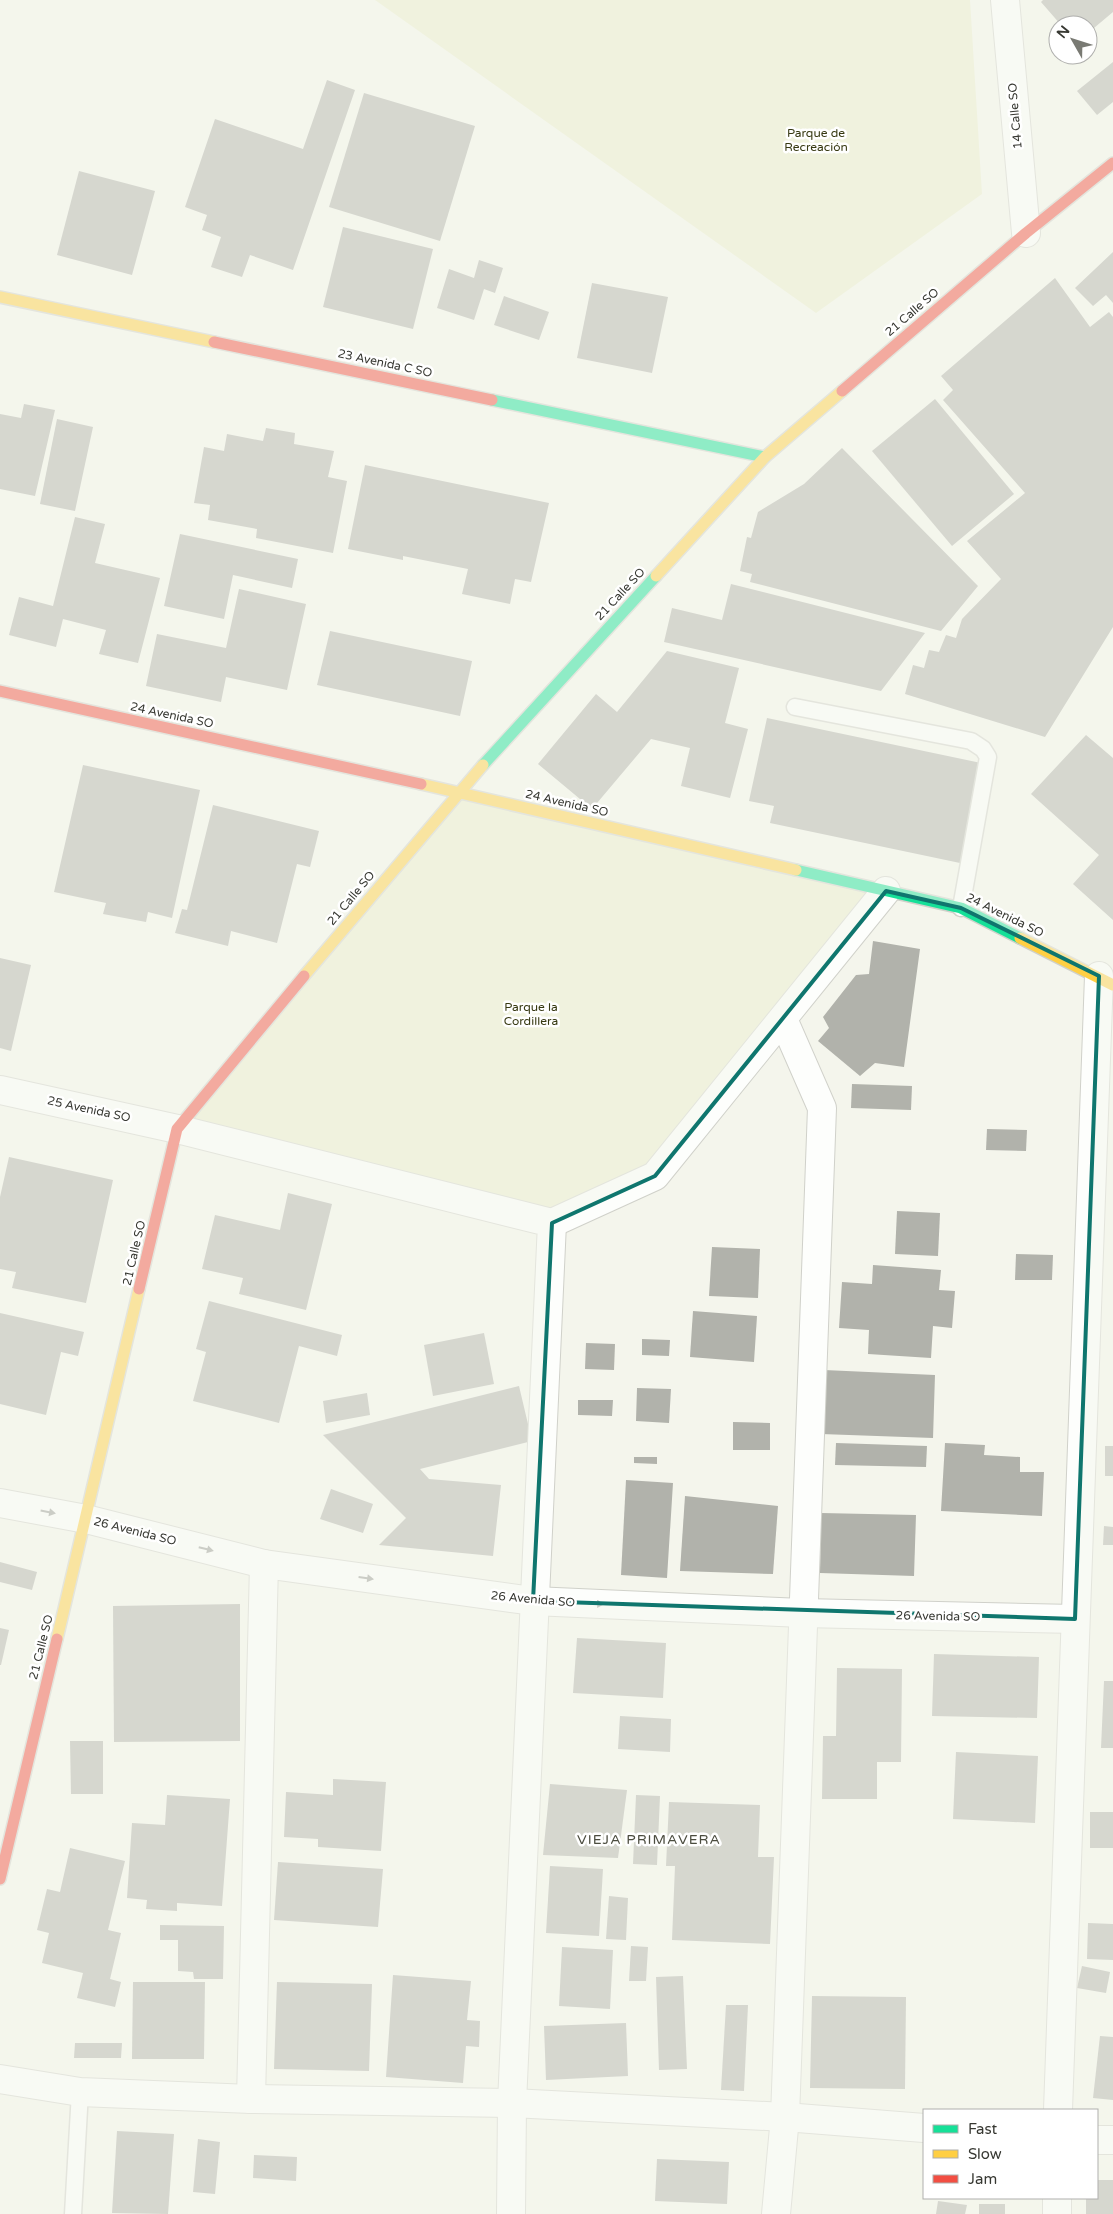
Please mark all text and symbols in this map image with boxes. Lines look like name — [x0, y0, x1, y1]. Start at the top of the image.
north arrow — [1048, 15, 1098, 65]
text: N — [1053, 22, 1073, 42]
street label: 14 Calle SO — [1005, 82, 1025, 150]
park label: Parque de Recreación — [784, 126, 848, 154]
street label: 21 Calle SO — [882, 285, 942, 339]
street label: 23 Avenida C SO — [337, 346, 434, 380]
street label: 21 Calle SO — [592, 565, 648, 623]
street label: 24 Avenida SO — [129, 699, 215, 731]
street label: 24 Avenida SO — [524, 787, 610, 819]
street label: 21 Calle SO — [324, 868, 378, 928]
street label: 24 Avenida SO — [964, 890, 1046, 940]
park label: Parque la Cordillera — [504, 1000, 558, 1028]
street label: 25 Avenida SO — [46, 1093, 132, 1125]
street label: 21 Calle SO — [120, 1219, 148, 1287]
one-way arrow — [40, 1508, 56, 1516]
street label: 26 Avenida SO — [92, 1514, 178, 1548]
one-way arrow — [198, 1546, 213, 1554]
one-way arrow — [358, 1574, 374, 1582]
street label: 26 Avenida SO — [490, 1588, 576, 1610]
one-way arrow — [589, 1600, 605, 1608]
street label: 26 Avenida SO — [896, 1608, 981, 1624]
street label: 21 Calle SO — [26, 1613, 56, 1681]
district label: VIEJA PRIMAVERA — [577, 1831, 721, 1848]
legend — [923, 2109, 1098, 2199]
text: Fast — [968, 2120, 998, 2138]
text: Slow — [968, 2145, 1002, 2163]
text: Jam — [968, 2170, 997, 2188]

